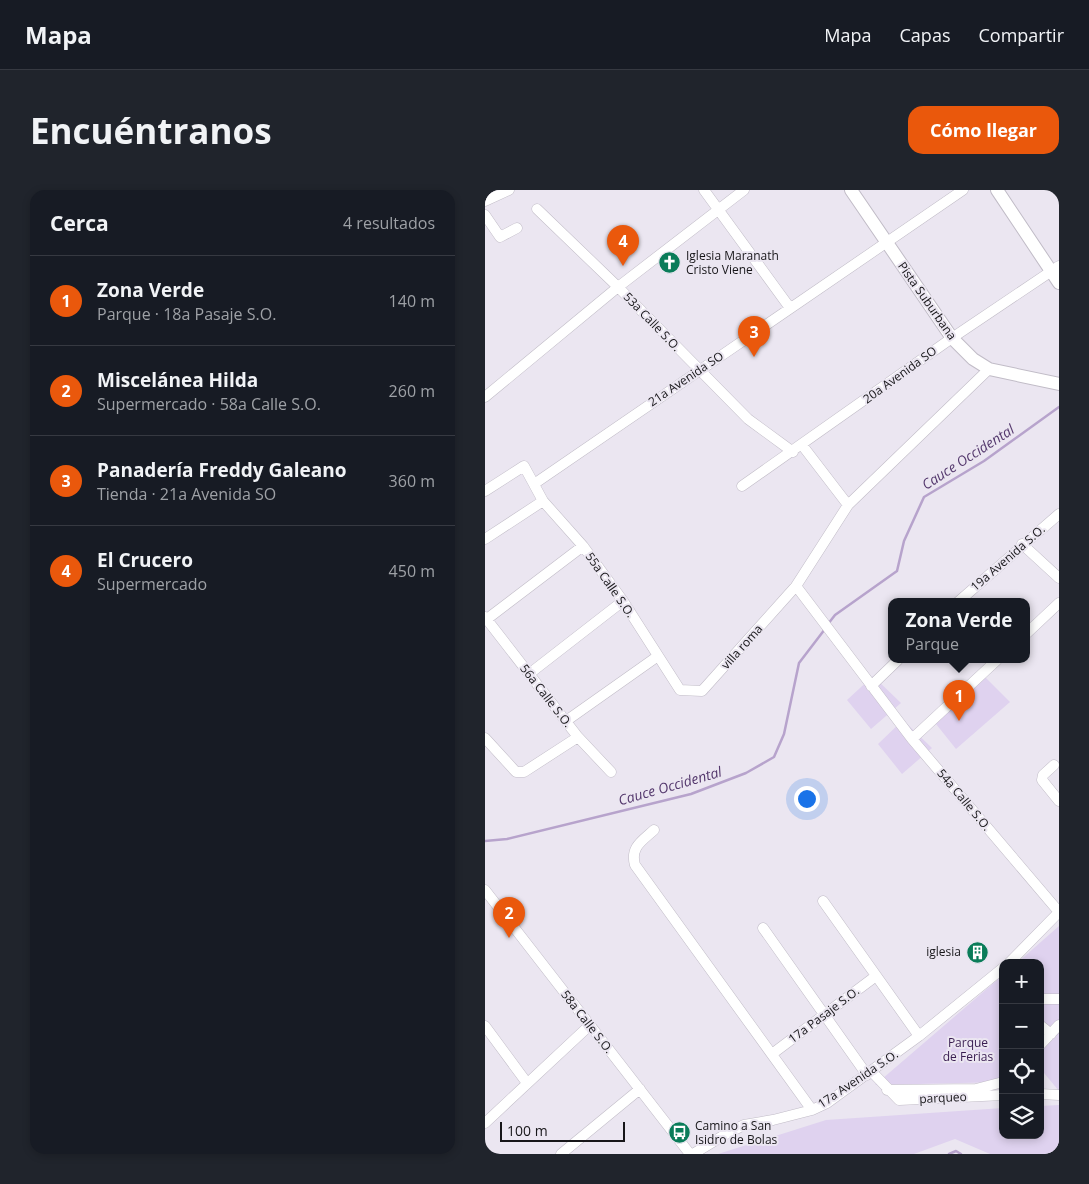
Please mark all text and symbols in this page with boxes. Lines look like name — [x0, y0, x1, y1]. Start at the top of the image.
text: Mapa — [25, 18, 92, 51]
text: Mapa — [824, 23, 872, 47]
text: Capas — [900, 23, 950, 47]
text: Compartir — [978, 23, 1064, 47]
button: Cómo llegar — [908, 106, 1059, 154]
text: Encuéntranos — [30, 107, 272, 154]
text: Cerca — [50, 209, 109, 237]
text: 4 resultados — [343, 212, 435, 234]
pin: 4 — [607, 225, 639, 266]
place label: Iglesia Maranath Cristo Viene — [686, 247, 779, 278]
church icon: Iglesia Maranath Cristo Viene — [658, 251, 682, 275]
street label: Pista Suburbana — [894, 258, 961, 343]
text: Zona Verde — [97, 277, 204, 303]
street label: 53a Calle S.O. — [620, 288, 685, 355]
text: 1 — [61, 290, 71, 312]
text: 140 m — [389, 290, 435, 312]
text: Parque · 18a Pasaje S.O. — [97, 303, 276, 325]
pin: 3 — [738, 316, 770, 357]
street label: 20a Avenida SO — [859, 342, 940, 407]
street label: 21a Avenida SO — [645, 347, 727, 410]
text: Miscelánea Hilda — [97, 367, 258, 393]
text: 2 — [61, 380, 71, 402]
text: 260 m — [389, 380, 435, 402]
text: Supermercado · 58a Calle S.O. — [97, 393, 321, 415]
water label: Cauce Occidental — [918, 419, 1018, 494]
text: Panadería Freddy Galeano — [97, 457, 347, 483]
text: 3 — [61, 470, 71, 492]
text: 360 m — [389, 470, 435, 492]
text: Tienda · 21a Avenida SO — [97, 483, 276, 505]
street label: 19a Avenida S.O. — [967, 521, 1049, 595]
text: El Crucero — [97, 547, 193, 573]
street label: 55a Calle S.O. — [582, 549, 639, 621]
text: 4 — [61, 560, 71, 582]
text: 450 m — [389, 560, 435, 582]
text: Supermercado — [97, 573, 207, 595]
popup — [888, 598, 1030, 663]
text: Zona Verde — [905, 607, 1013, 633]
street label: villa roma — [717, 621, 766, 673]
text: Parque — [905, 633, 959, 655]
street label: 56a Calle S.O. — [516, 661, 576, 731]
pin: 1 — [943, 680, 975, 721]
water label: Cauce Occidental — [616, 762, 724, 809]
street label: 54a Calle S.O. — [933, 765, 995, 834]
your location — [794, 786, 820, 812]
pin: 2 — [493, 897, 525, 938]
building icon: iglesia — [965, 940, 989, 964]
place label: iglesia — [926, 943, 961, 960]
map controls — [999, 959, 1044, 1139]
button: + — [999, 959, 1044, 1004]
street label: 17a Pasaje S.O. — [785, 982, 863, 1047]
street label: 58a Calle S.O. — [557, 987, 617, 1057]
button: − — [999, 1004, 1044, 1049]
park label: Parque de Ferias — [943, 1034, 994, 1065]
street label: 17a Avenida S.O. — [814, 1045, 901, 1112]
button: locate — [999, 1049, 1044, 1094]
street label: parqueo — [919, 1088, 967, 1107]
button: layers — [999, 1094, 1044, 1139]
place label: Camino a San Isidro de Bolas — [695, 1117, 778, 1148]
scale bar — [500, 1119, 625, 1142]
text: 100 m — [507, 1121, 548, 1140]
bus stop icon: Camino a San Isidro de Bolas — [667, 1121, 691, 1145]

